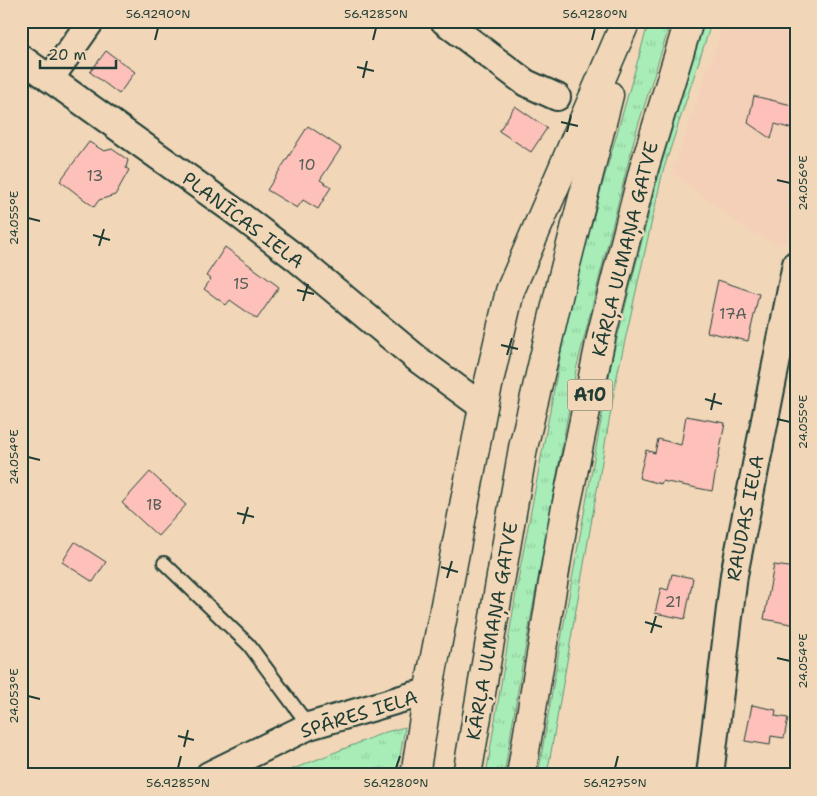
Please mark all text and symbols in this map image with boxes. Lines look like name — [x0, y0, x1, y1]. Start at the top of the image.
text: 56.9290°N — [126, 6, 190, 22]
text: 56.9285°N — [344, 6, 408, 22]
text: 56.9280°N — [563, 6, 627, 22]
scale bar — [40, 38, 116, 70]
text: 20 m — [48, 45, 87, 65]
street label: KĀRĻA ULMAŅA GATVE — [586, 139, 665, 360]
house number: 10 — [298, 154, 316, 175]
text: 24.056°E — [795, 155, 811, 211]
house number: 13 — [86, 165, 104, 186]
street label: PLANĪCAS IELA — [177, 166, 309, 274]
text: 24.055°E — [6, 191, 22, 245]
house number: 15 — [233, 273, 249, 294]
house number: 17A — [719, 303, 747, 324]
road number: A10 — [568, 380, 612, 410]
text: 24.055°E — [795, 395, 811, 449]
text: 24.054°E — [6, 429, 22, 485]
street label: RAUDAS IELA — [721, 453, 770, 583]
house number: 1B — [146, 494, 162, 515]
street label: KĀRĻA ULMAŅA GATVE — [460, 520, 525, 742]
house number: 21 — [664, 591, 682, 612]
text: 24.054°E — [795, 633, 811, 689]
text: 24.053°E — [6, 668, 22, 724]
street label: SPĀRES IELA — [297, 684, 421, 744]
text: 56.9285°N — [146, 775, 210, 791]
text: 56.9280°N — [364, 775, 428, 791]
text: 56.9275°N — [583, 775, 647, 791]

